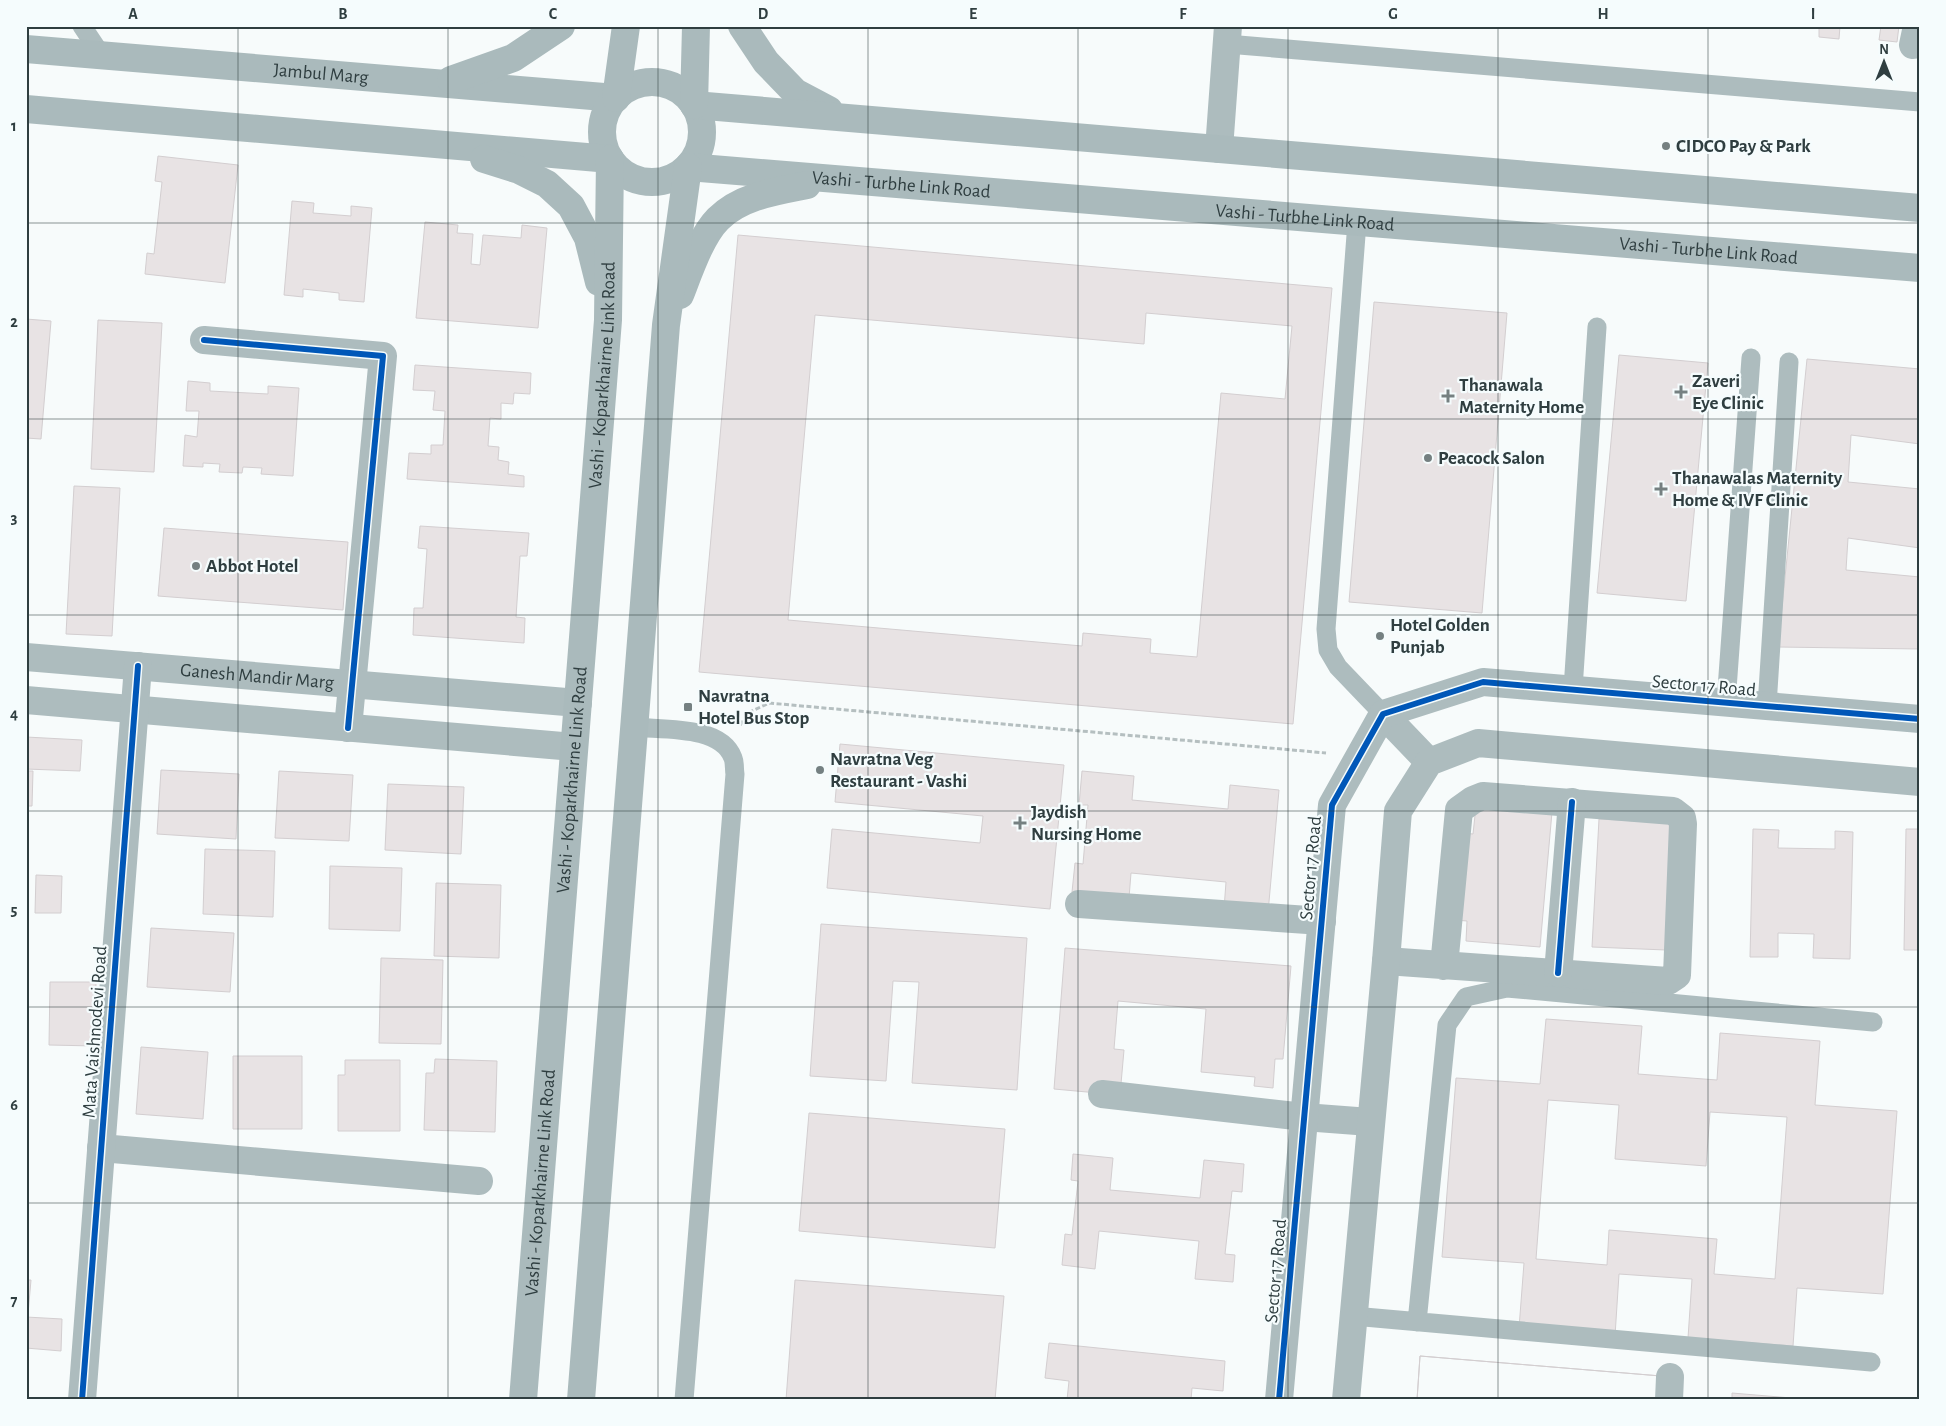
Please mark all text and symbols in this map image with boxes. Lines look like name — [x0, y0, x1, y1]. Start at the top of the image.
text: A — [128, 6, 138, 22]
text: B — [338, 6, 348, 22]
text: C — [549, 6, 558, 22]
text: D — [758, 6, 769, 22]
text: E — [969, 6, 977, 22]
text: F — [1179, 6, 1187, 22]
text: G — [1388, 6, 1398, 22]
text: H — [1597, 6, 1609, 22]
text: I — [1811, 6, 1815, 22]
north arrow — [1858, 38, 1908, 88]
text: N — [1879, 43, 1889, 57]
street label: Jambul Marg — [273, 60, 370, 87]
text: 1 — [11, 118, 17, 134]
place label: CIDCO Pay & Park — [1676, 137, 1811, 156]
marker: CIDCO Pay & Park — [1660, 140, 1672, 152]
street label: Vashi - Turbhe Link Road — [811, 168, 992, 201]
street label: Vashi - Turbhe Link Road — [1215, 201, 1395, 234]
street label: Vashi - Turbhe Link Road — [1618, 234, 1799, 267]
street label: Vashi - Koparkhairne Link Road — [585, 261, 618, 489]
text: 2 — [10, 314, 18, 330]
place label: Zaveri Eye Clinic — [1692, 372, 1764, 413]
place label: Thanawala Maternity Home — [1459, 376, 1584, 417]
marker: Zaveri Eye Clinic — [1674, 385, 1688, 399]
marker: Thanawala Maternity Home — [1441, 389, 1455, 403]
place label: Peacock Salon — [1438, 449, 1545, 468]
marker: Peacock Salon — [1422, 452, 1434, 464]
place label: Thanawalas Maternity Home & IVF Clinic — [1672, 469, 1843, 510]
marker: Thanawalas Maternity Home & IVF Clinic — [1654, 482, 1668, 496]
text: 3 — [11, 510, 18, 526]
place label: Abbot Hotel — [206, 557, 299, 576]
marker: Abbot Hotel — [190, 560, 202, 572]
place label: Hotel Golden Punjab — [1390, 616, 1490, 657]
marker: Hotel Golden Punjab — [1374, 630, 1386, 642]
street label: Ganesh Mandir Marg — [180, 660, 336, 692]
street label: Vashi - Koparkhairne Link Road — [553, 666, 590, 894]
street label: Sector 17 Road — [1651, 672, 1757, 700]
place label: Navratna Hotel Bus Stop — [698, 687, 809, 728]
marker: Navratna Hotel Bus Stop — [682, 701, 694, 713]
text: 4 — [10, 706, 18, 722]
place label: Navratna Veg Restaurant - Vashi — [830, 750, 967, 791]
marker: Navratna Veg Restaurant - Vashi — [814, 764, 826, 776]
place label: Jaydish Nursing Home — [1031, 803, 1142, 844]
street label: Sector 17 Road — [1297, 815, 1325, 921]
marker: Jaydish Nursing Home — [1013, 816, 1027, 830]
text: 5 — [11, 902, 18, 918]
street label: Mata Vaishnodevi Road — [80, 945, 111, 1119]
street label: Vashi - Koparkhairne Link Road — [522, 1068, 559, 1297]
text: 6 — [10, 1097, 18, 1113]
street label: Sector 17 Road — [1262, 1218, 1290, 1324]
text: 7 — [11, 1293, 18, 1309]

